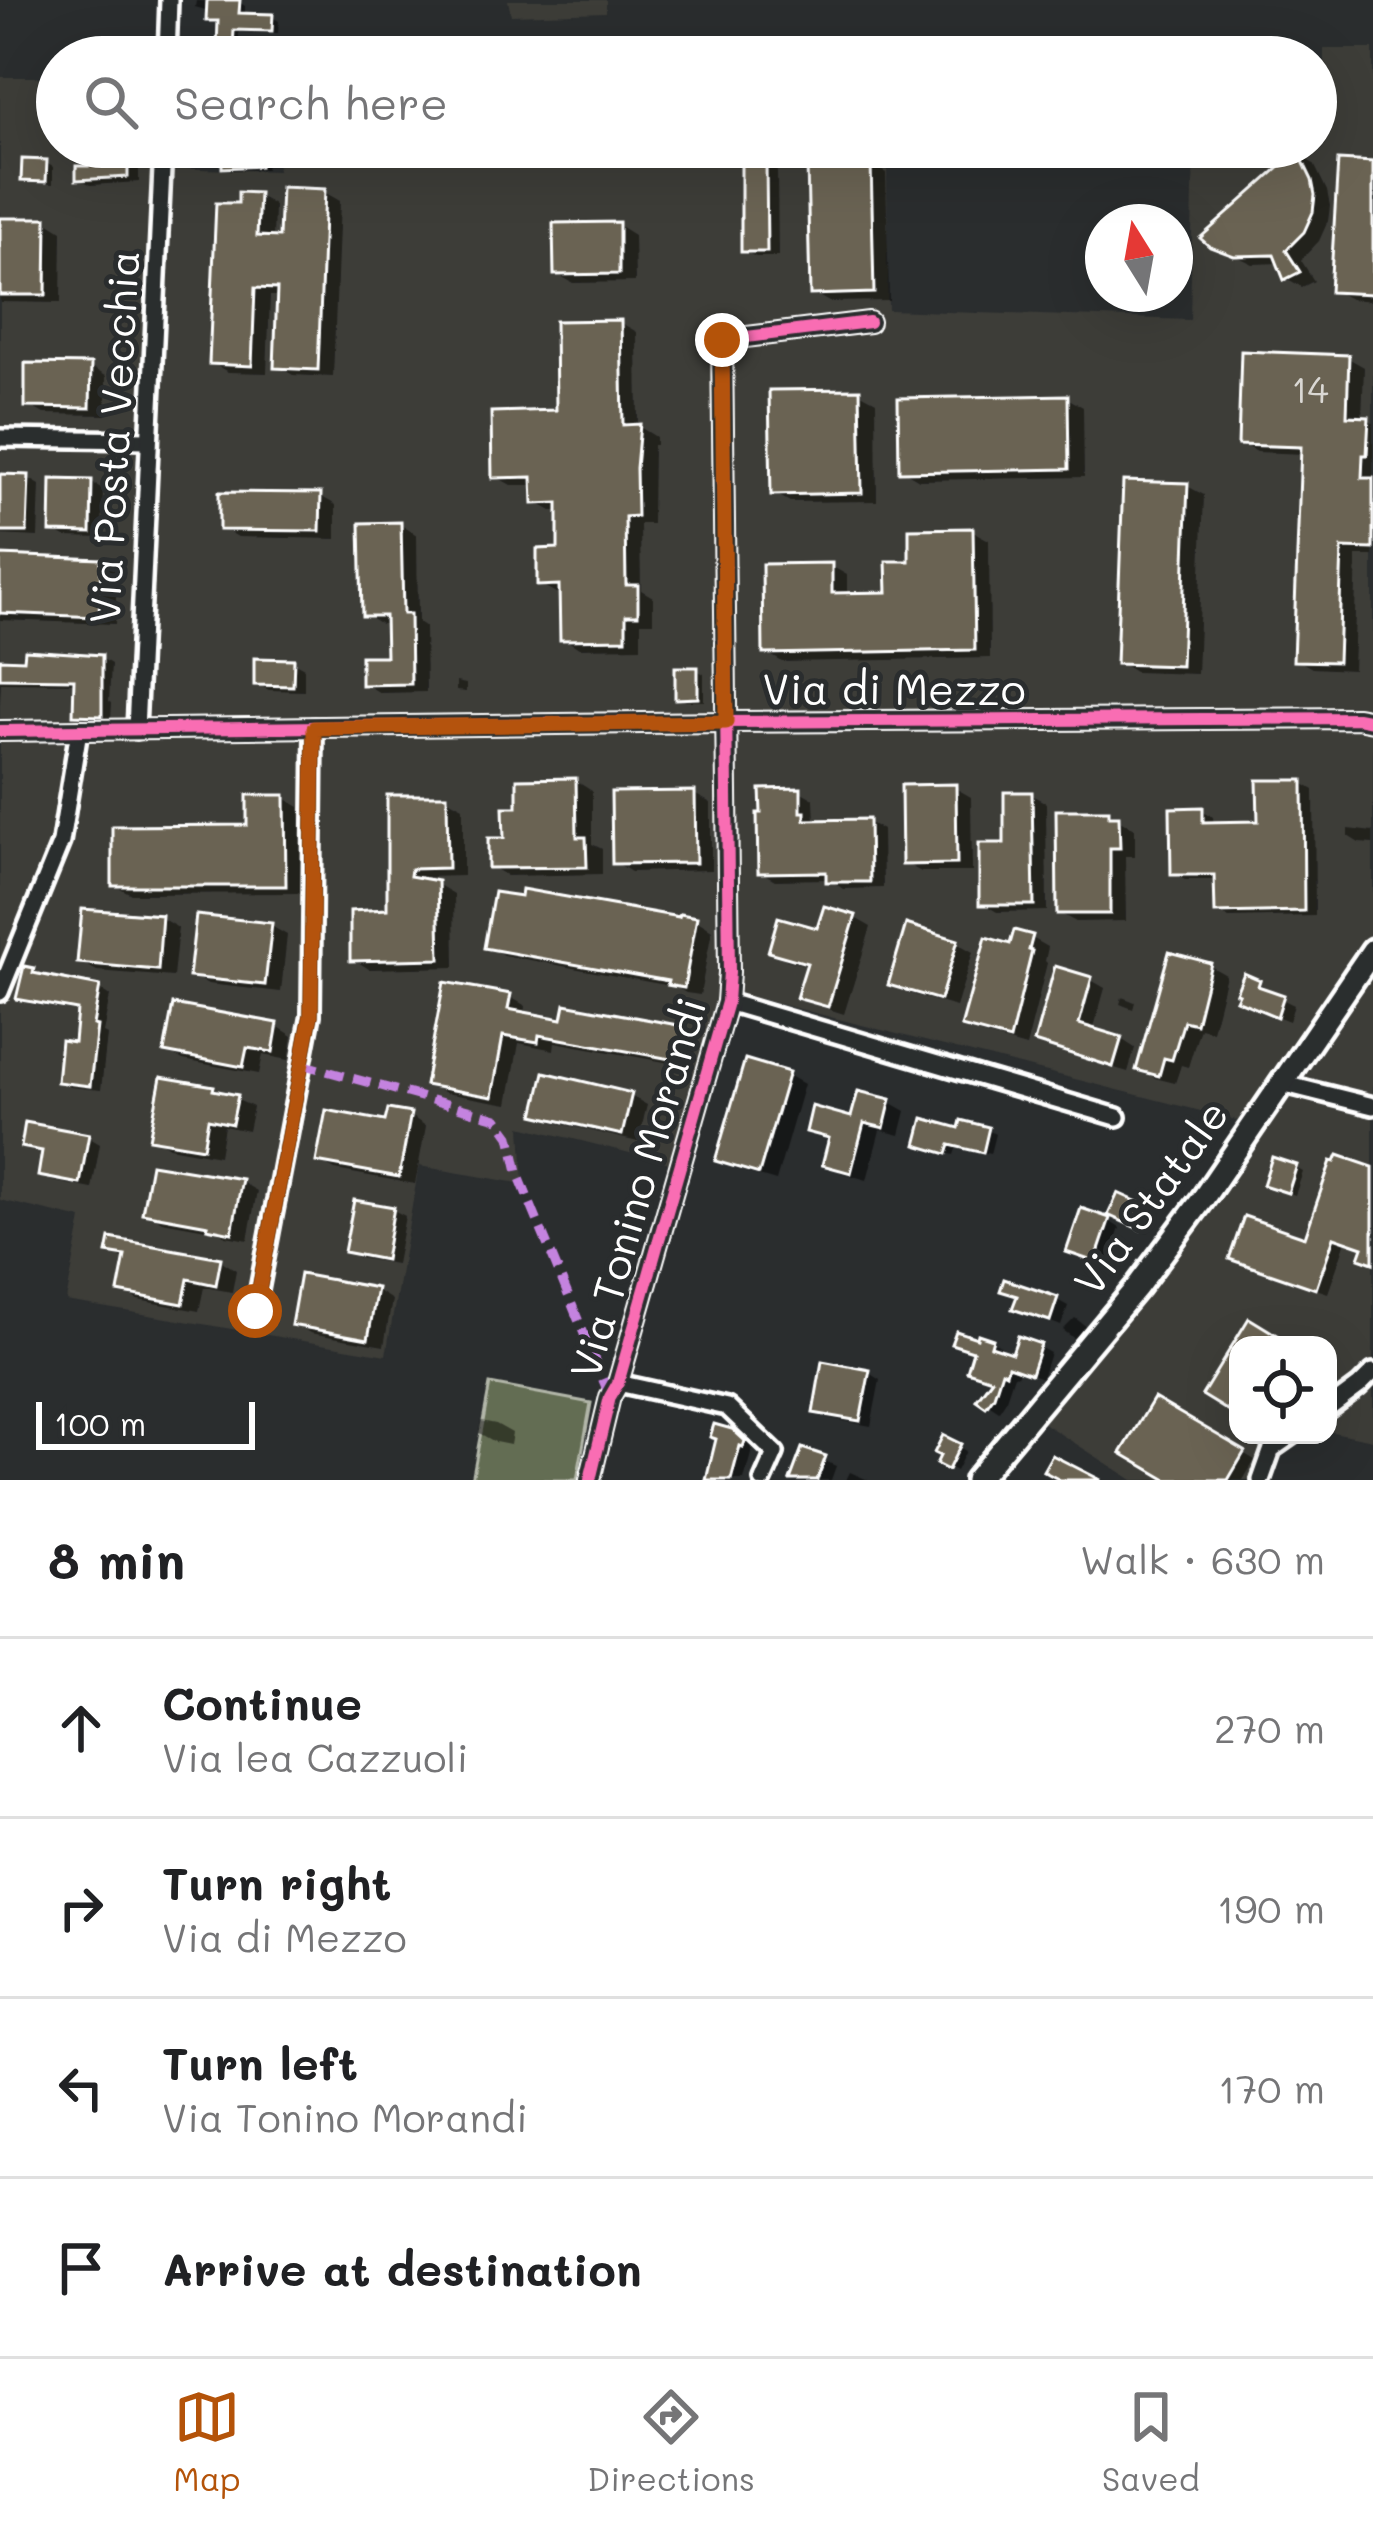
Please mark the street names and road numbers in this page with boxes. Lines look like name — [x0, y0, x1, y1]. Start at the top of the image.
street label: Via Posta Vecchia — [76, 249, 150, 625]
street label: Via di Mezzo — [762, 661, 1026, 716]
street label: Via Tonino Morandi — [556, 991, 718, 1385]
street label: Via Statale — [1060, 1088, 1240, 1306]

